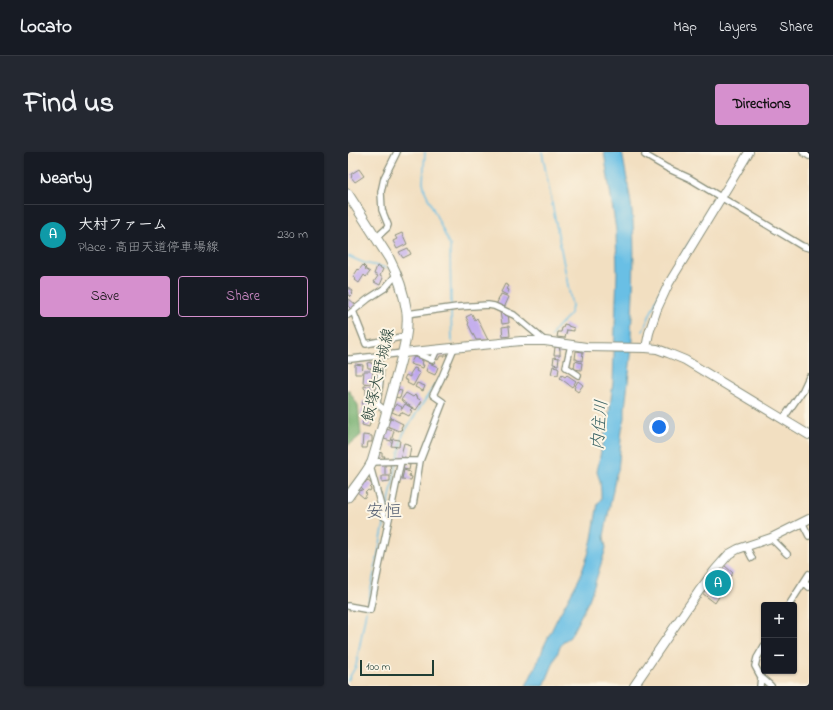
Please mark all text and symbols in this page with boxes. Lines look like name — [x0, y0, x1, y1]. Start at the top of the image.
text: Locato — [20, 14, 72, 41]
text: Map — [673, 17, 697, 38]
text: Layers — [719, 17, 757, 38]
text: Share — [779, 17, 813, 38]
text: Find us — [24, 84, 114, 125]
button: Directions — [715, 84, 809, 125]
text: Nearby — [40, 166, 92, 191]
text: 大村ファーム — [78, 214, 167, 236]
text: A — [49, 225, 57, 244]
text: 230 m — [277, 225, 308, 244]
text: Place · 高田天道停車場線 — [78, 238, 219, 257]
button: Save — [40, 276, 170, 317]
button: Share — [178, 276, 308, 317]
street label: 飯塚大野城線 — [357, 326, 401, 424]
water label: 内住川 — [585, 399, 615, 451]
your location — [649, 417, 669, 437]
district label: 安恒 — [366, 500, 402, 526]
pin: A — [705, 568, 731, 598]
map controls — [761, 602, 797, 674]
button: + — [761, 602, 797, 638]
button: − — [761, 638, 797, 674]
scale bar — [360, 658, 434, 677]
text: 100 m — [366, 659, 390, 675]

